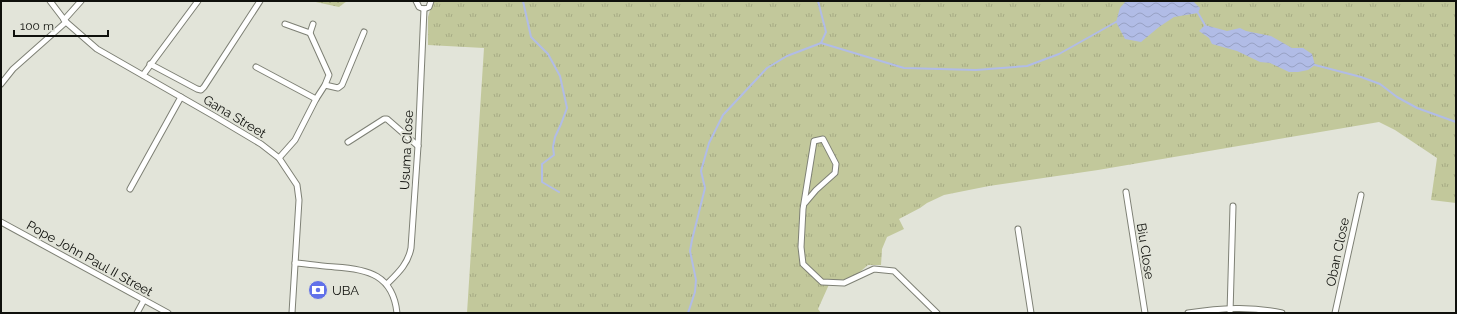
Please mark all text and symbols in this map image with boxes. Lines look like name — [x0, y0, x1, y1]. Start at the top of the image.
scale bar — [14, 12, 108, 38]
text: 100 m — [20, 19, 54, 33]
street label: Gana Street — [201, 92, 269, 141]
street label: Usuma Close — [397, 109, 416, 190]
street label: Oban Close — [1323, 216, 1352, 288]
street label: Pope John Paul II Street — [24, 218, 156, 300]
street label: Biu Close — [1134, 222, 1157, 281]
bank icon: UBA — [307, 279, 329, 301]
place label: UBA — [332, 283, 359, 298]

